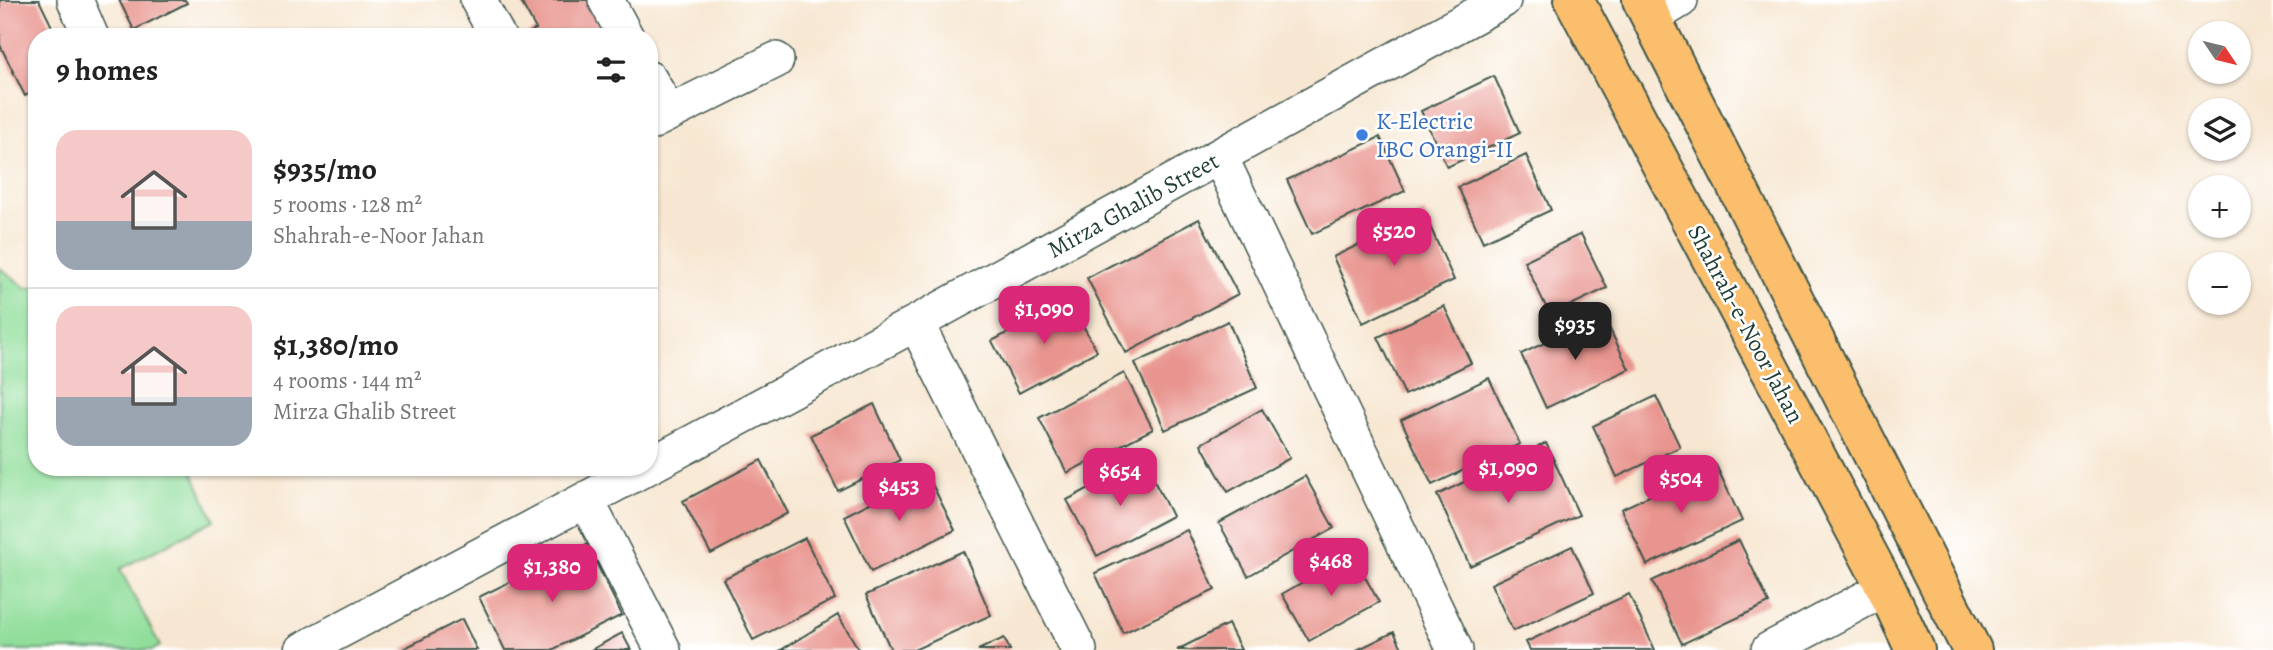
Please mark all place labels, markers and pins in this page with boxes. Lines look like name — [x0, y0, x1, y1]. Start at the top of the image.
place label: K-Electric IBC Orangi-II — [1376, 105, 1513, 165]
marker: K-Electric IBC Orangi-II — [1354, 127, 1370, 143]
pin: $520 — [1353, 208, 1435, 268]
pin: $1,090 — [987, 286, 1101, 346]
pin: $935 — [1534, 302, 1616, 362]
pin: $1,090 — [1451, 446, 1565, 505]
pin: $654 — [1079, 448, 1161, 508]
pin: $504 — [1640, 456, 1722, 515]
pin: $453 — [858, 463, 940, 523]
pin: $468 — [1290, 538, 1372, 598]
pin: $1,380 — [495, 544, 609, 604]

